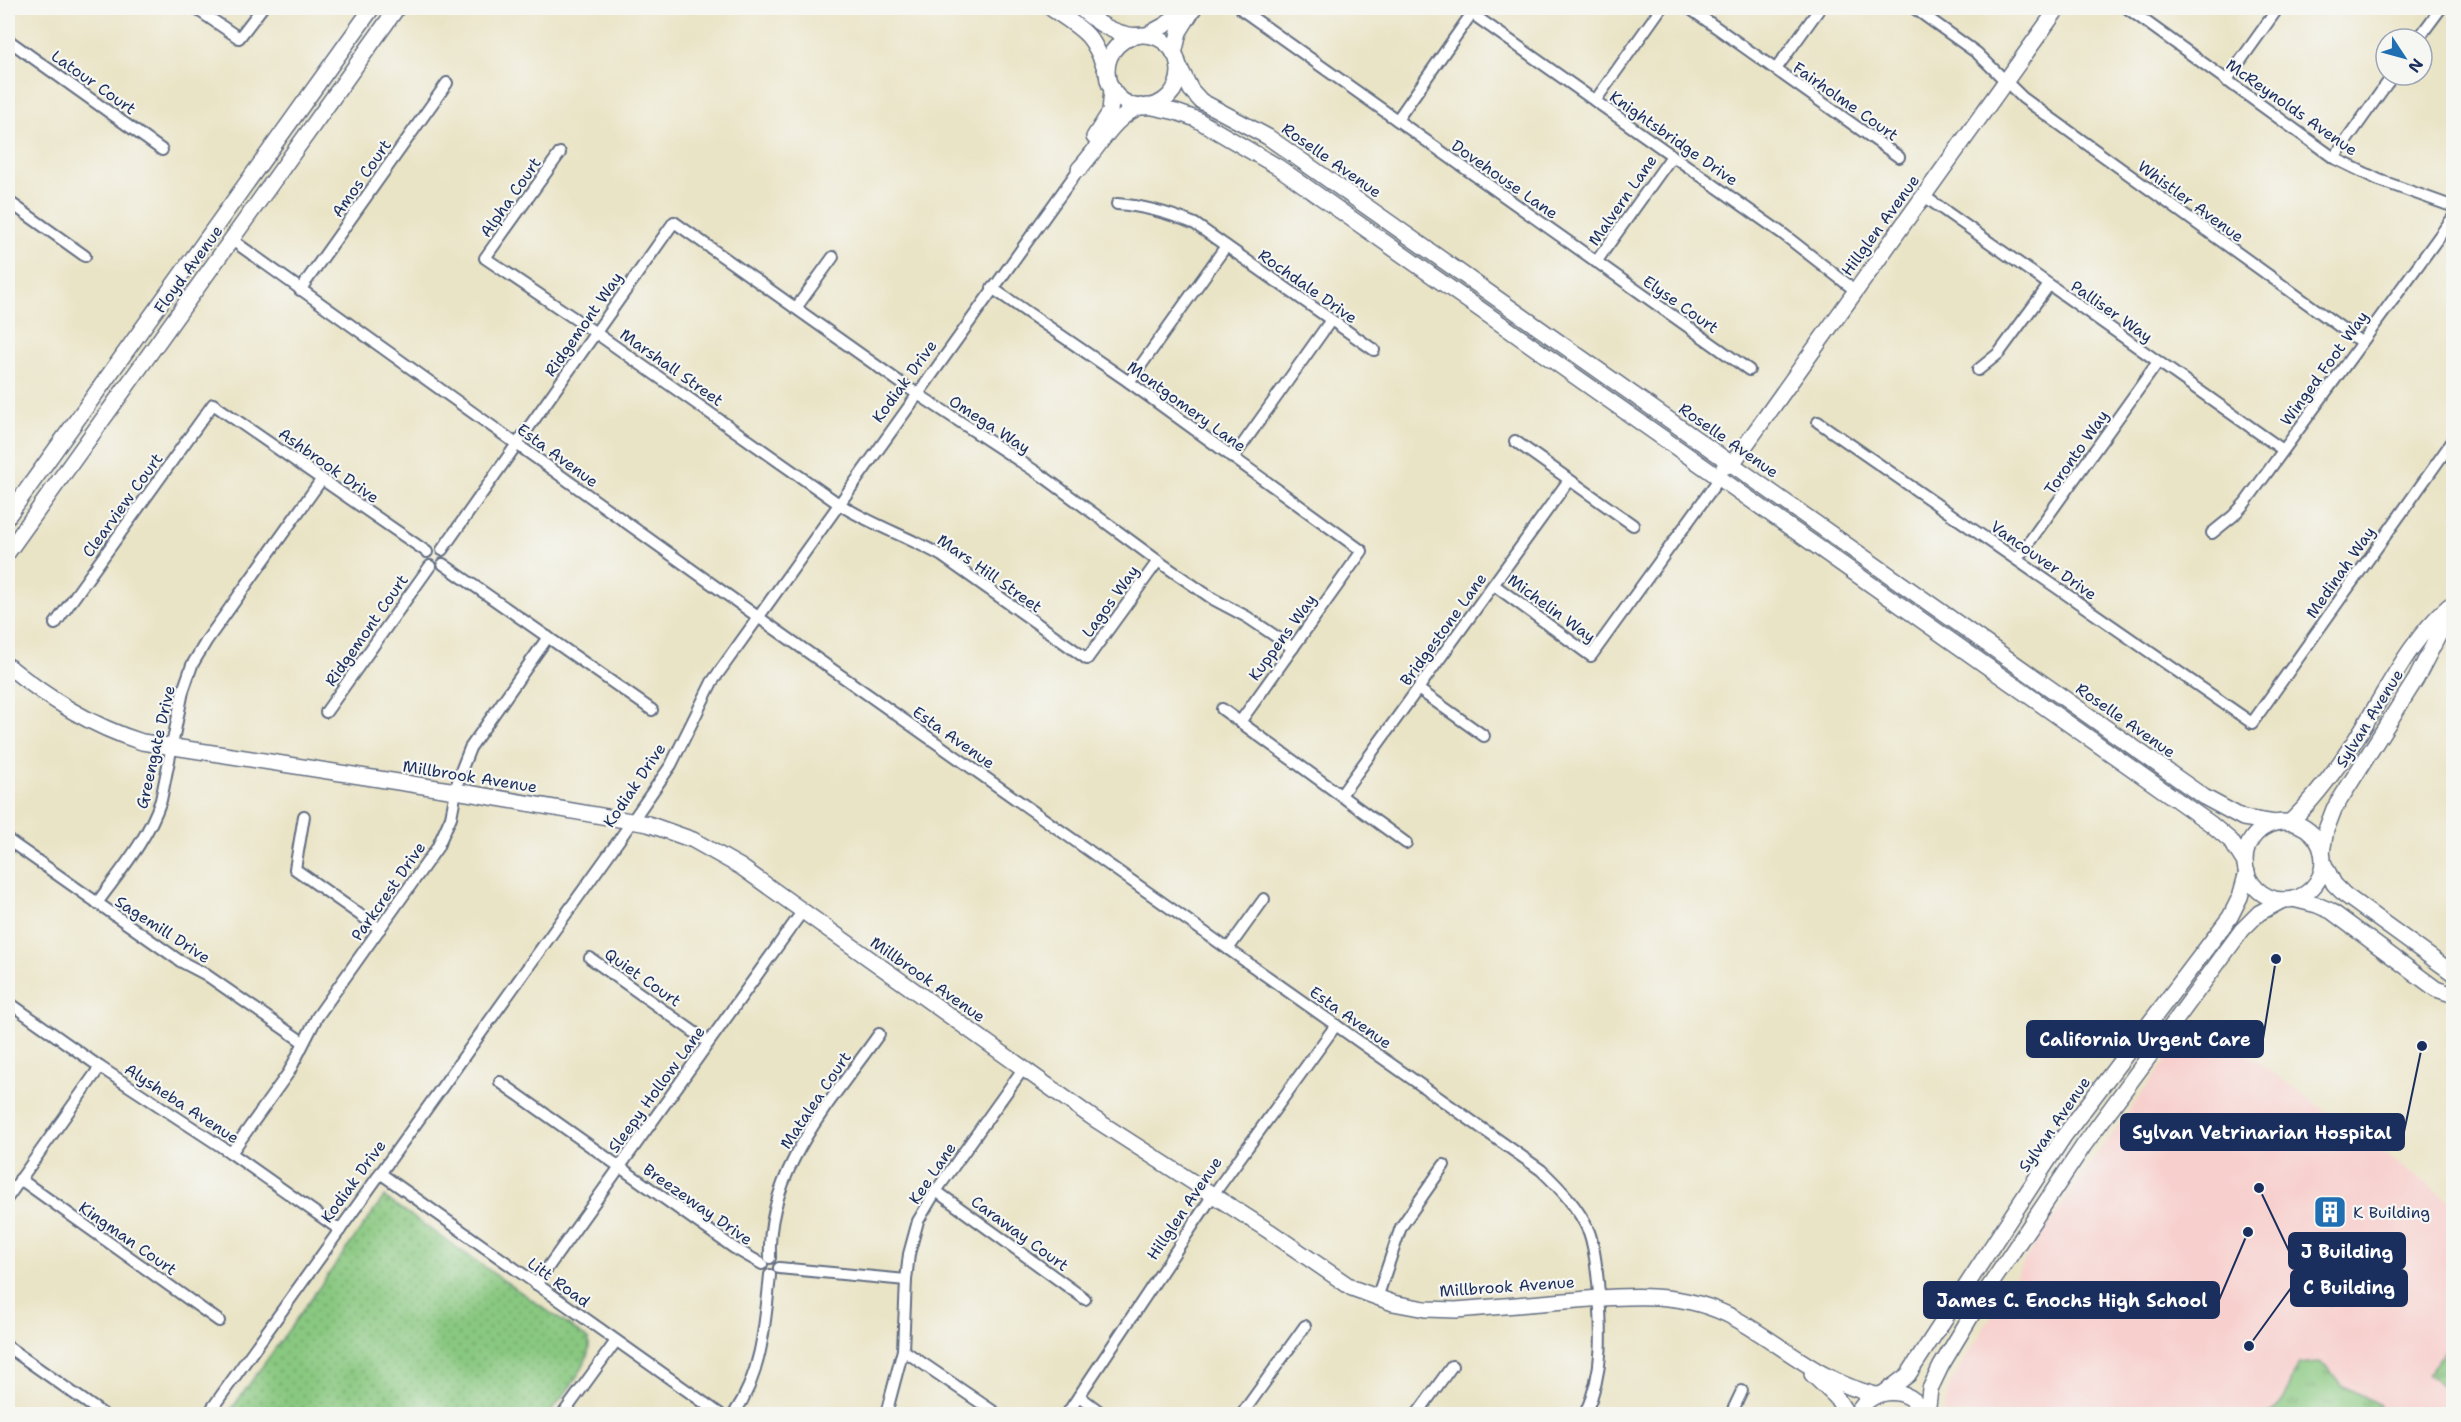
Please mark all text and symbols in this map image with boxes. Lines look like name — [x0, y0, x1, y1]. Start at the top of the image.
north arrow — [2374, 27, 2434, 87]
street label: Latour Court — [47, 45, 140, 119]
street label: McReynolds Avenue — [2222, 54, 2361, 161]
text: N — [2404, 54, 2428, 77]
street label: Fairholme Court — [1789, 57, 1903, 146]
street label: Knightsbridge Drive — [1605, 86, 1742, 191]
street label: Roselle Avenue — [1278, 118, 1386, 203]
street label: Amos Court — [327, 135, 396, 221]
street label: Dovehouse Lane — [1447, 135, 1562, 224]
street label: Malvern Lane — [1583, 151, 1662, 250]
street label: Alpha Court — [475, 153, 546, 241]
street label: Whistler Avenue — [2133, 156, 2248, 247]
street label: Hillglen Avenue — [1837, 170, 1924, 280]
street label: Floyd Avenue — [149, 221, 227, 318]
street label: Rochdale Drive — [1254, 244, 1361, 328]
street label: Ridgemont Way — [540, 268, 627, 381]
street label: Elyse Court — [1639, 271, 1723, 338]
street label: Palliser Way — [2067, 276, 2157, 347]
street label: Winged Foot Way — [2276, 307, 2373, 430]
street label: Marshall Street — [616, 324, 727, 411]
street label: Kodiak Drive — [867, 336, 942, 427]
street label: Montgomery Lane — [1123, 356, 1250, 457]
street label: Omega Way — [945, 390, 1034, 459]
street label: Roselle Avenue — [1675, 398, 1783, 483]
street label: Toronto Way — [2039, 406, 2113, 499]
street label: Esta Avenue — [513, 419, 603, 492]
street label: Ashbrook Drive — [274, 423, 383, 508]
street label: Clearview Court — [78, 449, 167, 562]
street label: Vancouver Drive — [1986, 516, 2101, 605]
street label: Medinah Way — [2301, 522, 2380, 622]
street label: Mars Hill Street — [933, 529, 1046, 617]
street label: Lagos Way — [1077, 561, 1144, 642]
street label: Bridgestone Lane — [1395, 569, 1491, 690]
street label: Michelin Way — [1503, 569, 1600, 647]
street label: Ridgemont Court — [320, 570, 413, 690]
street label: Kuppens Way — [1244, 590, 1321, 685]
street label: Sylvan Avenue — [2331, 665, 2408, 771]
street label: Roselle Avenue — [2072, 678, 2180, 763]
street label: Greengate Drive — [131, 683, 180, 811]
street label: Esta Avenue — [908, 701, 999, 773]
street label: Kodiak Drive — [598, 739, 670, 832]
street label: Millbrook Avenue — [401, 756, 539, 797]
street label: Parkcrest Drive — [346, 838, 430, 945]
street label: Sagemill Drive — [111, 891, 214, 968]
street label: Millbrook Avenue — [866, 932, 989, 1027]
street label: Quiet Court — [600, 943, 685, 1011]
street label: Esta Avenue — [1305, 981, 1396, 1053]
callout: California Urgent Care — [2027, 1021, 2263, 1057]
street label: Sleepy Hollow Lane — [603, 1022, 710, 1157]
text: California Urgent Care — [2039, 1028, 2251, 1052]
street label: Matalea Court — [775, 1048, 856, 1153]
street label: Alysheba Avenue — [120, 1059, 243, 1148]
street label: Sylvan Avenue — [2014, 1072, 2095, 1176]
callout: Sylvan Vetrinarian Hospital — [2121, 1114, 2404, 1150]
text: Sylvan Vetrinarian Hospital — [2132, 1121, 2392, 1145]
street label: Kodiak Drive — [316, 1136, 391, 1227]
street label: Kee Lane — [904, 1138, 961, 1208]
street label: Hillglen Avenue — [1142, 1153, 1227, 1264]
street label: Breezeway Drive — [639, 1159, 757, 1250]
street label: Caraway Court — [967, 1191, 1073, 1276]
building icon: K Building — [2312, 1194, 2348, 1230]
street label: Kingman Court — [75, 1197, 181, 1280]
place label: K Building — [2353, 1202, 2430, 1223]
callout: J Building — [2289, 1233, 2405, 1269]
text: J Building — [2301, 1240, 2394, 1264]
street label: Litt Road — [523, 1253, 594, 1312]
callout: C Building — [2291, 1270, 2407, 1306]
street label: Millbrook Avenue — [1439, 1271, 1576, 1302]
text: C Building — [2303, 1276, 2395, 1300]
callout: James C. Enochs High School — [1924, 1282, 2219, 1318]
text: James C. Enochs High School — [1937, 1289, 2207, 1313]

